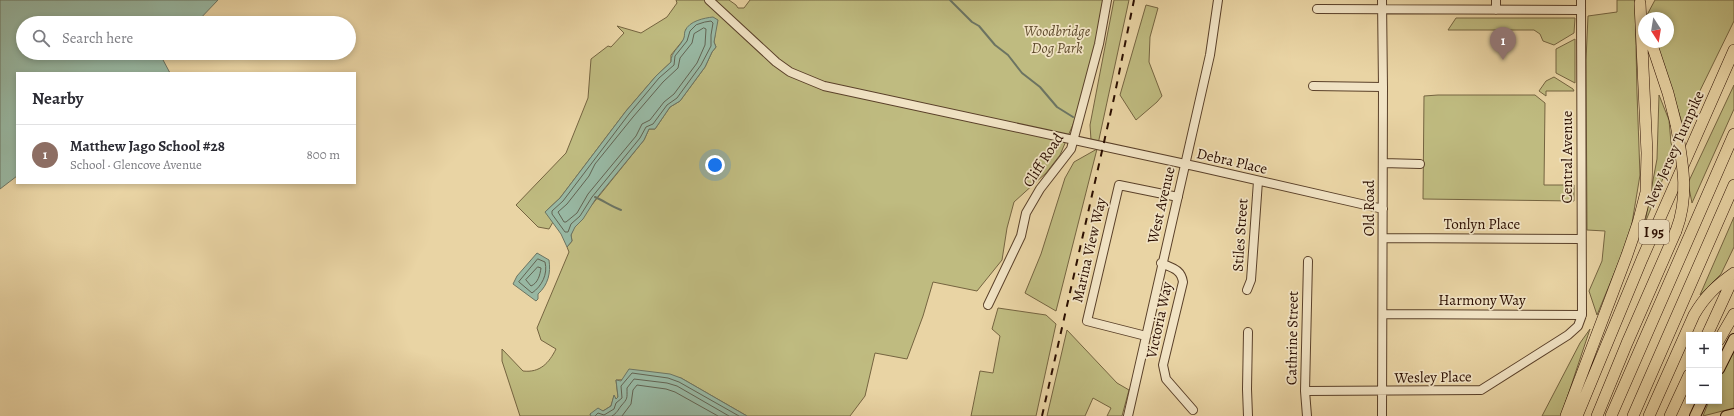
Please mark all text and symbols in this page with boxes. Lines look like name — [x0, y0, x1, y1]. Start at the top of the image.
north arrow — [1638, 12, 1674, 48]
search box — [16, 16, 356, 60]
park label: Woodbridge Dog Park — [1024, 21, 1091, 58]
icon: search — [30, 27, 52, 49]
pin: 1 — [1490, 27, 1516, 60]
text: Search here — [62, 28, 133, 48]
text: Nearby — [32, 87, 83, 110]
street label: New Jersey Turnpike — [1639, 87, 1709, 211]
street label: Central Avenue — [1557, 110, 1577, 203]
street label: Cliff Road — [1018, 128, 1068, 191]
text: Matthew Jago School #28 — [70, 136, 225, 156]
street label: Debra Place — [1195, 143, 1270, 179]
text: 1 — [43, 146, 47, 163]
text: 800 m — [306, 146, 340, 163]
your location — [705, 155, 725, 175]
text: School · Glencove Avenue — [70, 156, 202, 173]
street label: West Avenue — [1142, 164, 1180, 246]
street label: Old Road — [1359, 179, 1379, 236]
street label: Marina View Way — [1067, 195, 1111, 304]
street label: Stiles Street — [1227, 198, 1253, 272]
street label: Tonlyn Place — [1444, 214, 1520, 234]
road number: I 95 — [1639, 220, 1669, 244]
street label: Victoria Way — [1141, 280, 1177, 361]
street label: Harmony Way — [1438, 290, 1526, 310]
street label: Cathrine Street — [1281, 291, 1303, 385]
map controls — [1686, 332, 1722, 404]
button: + — [1686, 332, 1722, 368]
street label: Wesley Place — [1393, 366, 1472, 388]
button: − — [1686, 368, 1722, 404]

